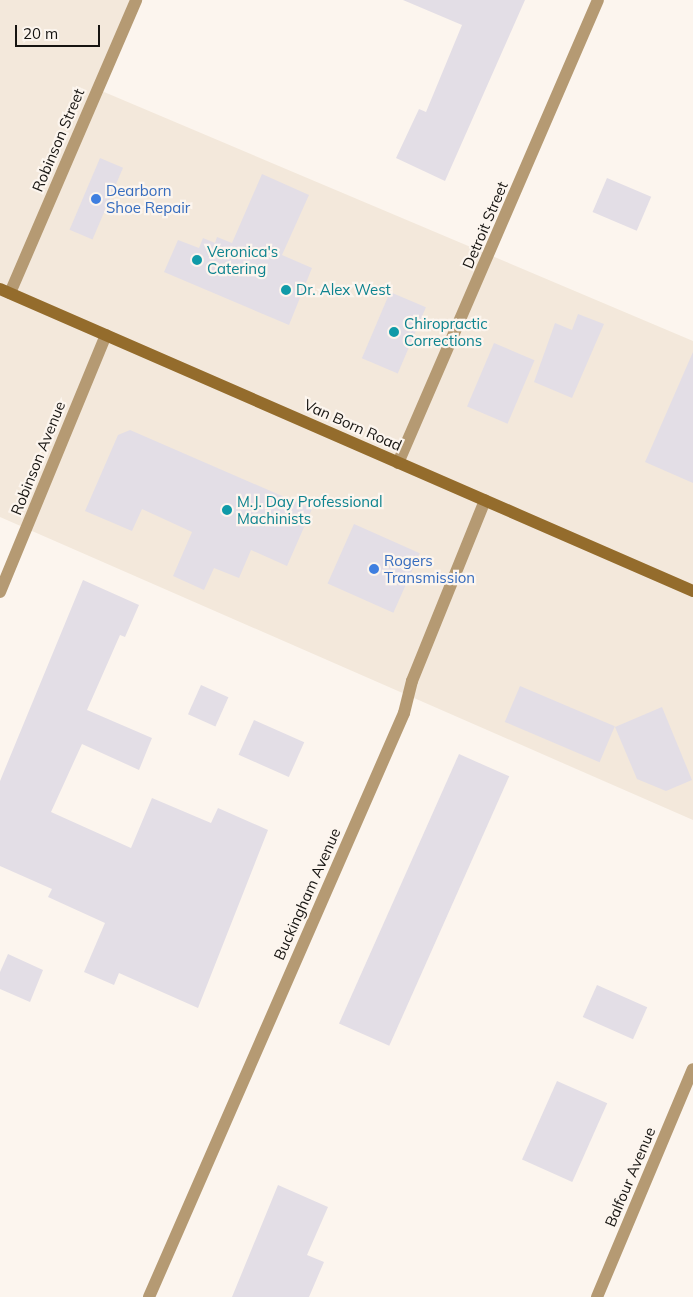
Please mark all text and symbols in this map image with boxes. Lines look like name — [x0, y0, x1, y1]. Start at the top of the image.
scale bar — [18, 15, 102, 47]
text: 20 m — [23, 24, 58, 43]
street label: Robinson Street — [28, 86, 88, 194]
street label: Detroit Street — [459, 179, 511, 271]
place label: Dearborn Shoe Repair — [106, 181, 190, 216]
marker: Dearborn Shoe Repair — [90, 193, 102, 205]
place label: Veronica's Catering — [207, 242, 278, 277]
marker: Veronica's Catering — [191, 254, 203, 266]
place label: Dr. Alex West — [296, 281, 391, 299]
marker: Dr. Alex West — [280, 284, 292, 296]
place label: Chiropractic Corrections — [404, 314, 488, 349]
marker: Chiropractic Corrections — [388, 326, 400, 338]
street label: Van Born Road — [301, 395, 405, 455]
street label: Robinson Avenue — [7, 398, 69, 518]
place label: M.J. Day Professional Machinists — [237, 492, 383, 527]
marker: M.J. Day Professional Machinists — [221, 504, 233, 516]
place label: Rogers Transmission — [384, 551, 475, 586]
marker: Rogers Transmission — [368, 563, 380, 575]
street label: Buckingham Avenue — [270, 825, 344, 963]
street label: Balfour Avenue — [601, 1124, 659, 1230]

